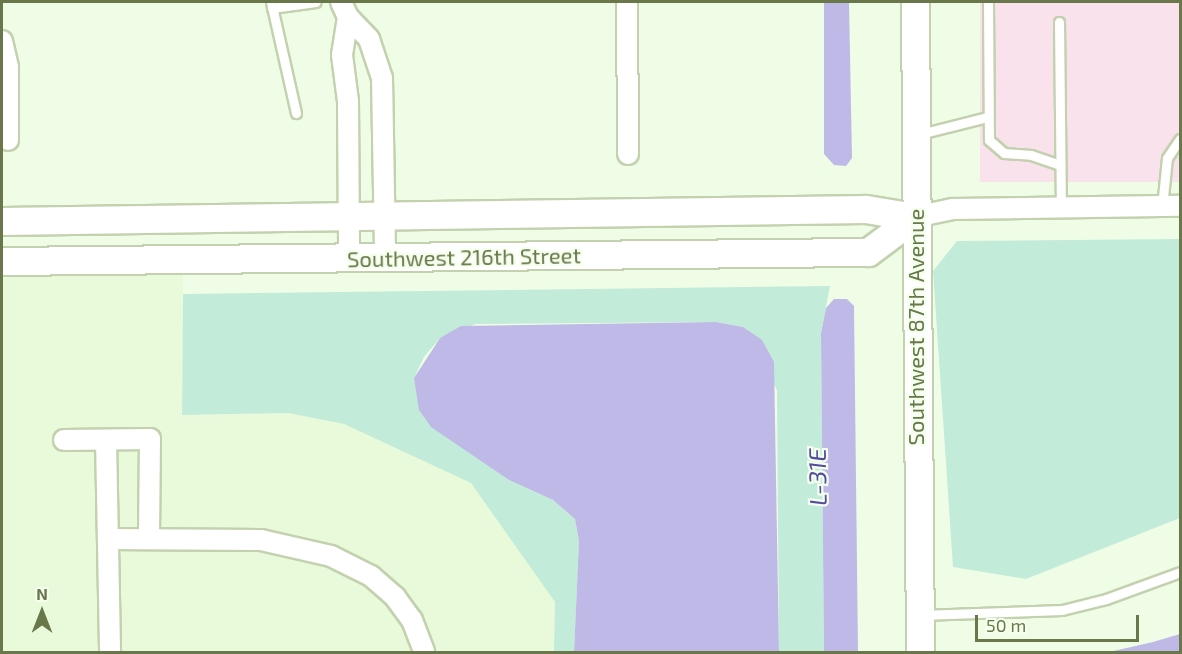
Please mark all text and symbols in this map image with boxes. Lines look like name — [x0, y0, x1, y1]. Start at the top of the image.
street label: Southwest 87th Avenue — [903, 208, 929, 446]
street label: Southwest 216th Street — [347, 242, 581, 272]
water label: L-31E — [802, 448, 832, 506]
north arrow — [12, 582, 72, 642]
text: N — [36, 584, 48, 603]
scale bar — [978, 603, 1142, 641]
text: 50 m — [986, 614, 1026, 636]

